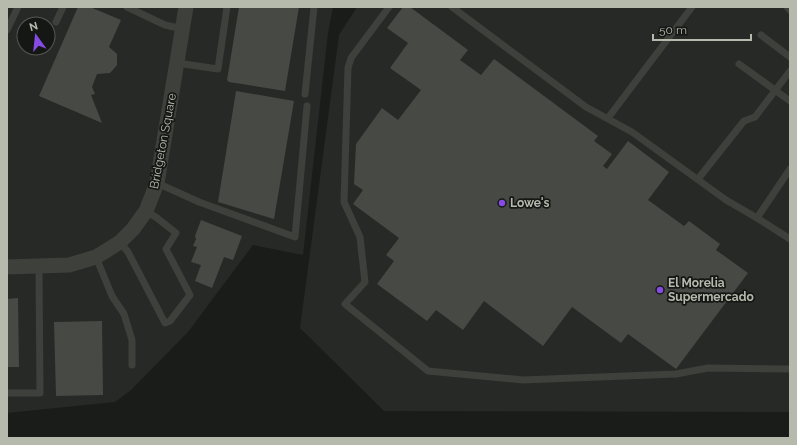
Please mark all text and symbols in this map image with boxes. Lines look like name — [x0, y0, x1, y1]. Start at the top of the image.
north arrow — [16, 16, 56, 56]
scale bar — [653, 16, 751, 42]
text: N — [28, 19, 39, 34]
text: 50 m — [659, 23, 687, 37]
street label: Bridgeton Square — [147, 92, 179, 190]
place label: Lowe's — [510, 196, 550, 210]
marker: Lowe's — [497, 198, 507, 208]
place label: El Morelia Supermercado — [668, 276, 754, 304]
marker: El Morelia Supermercado — [655, 285, 665, 295]

